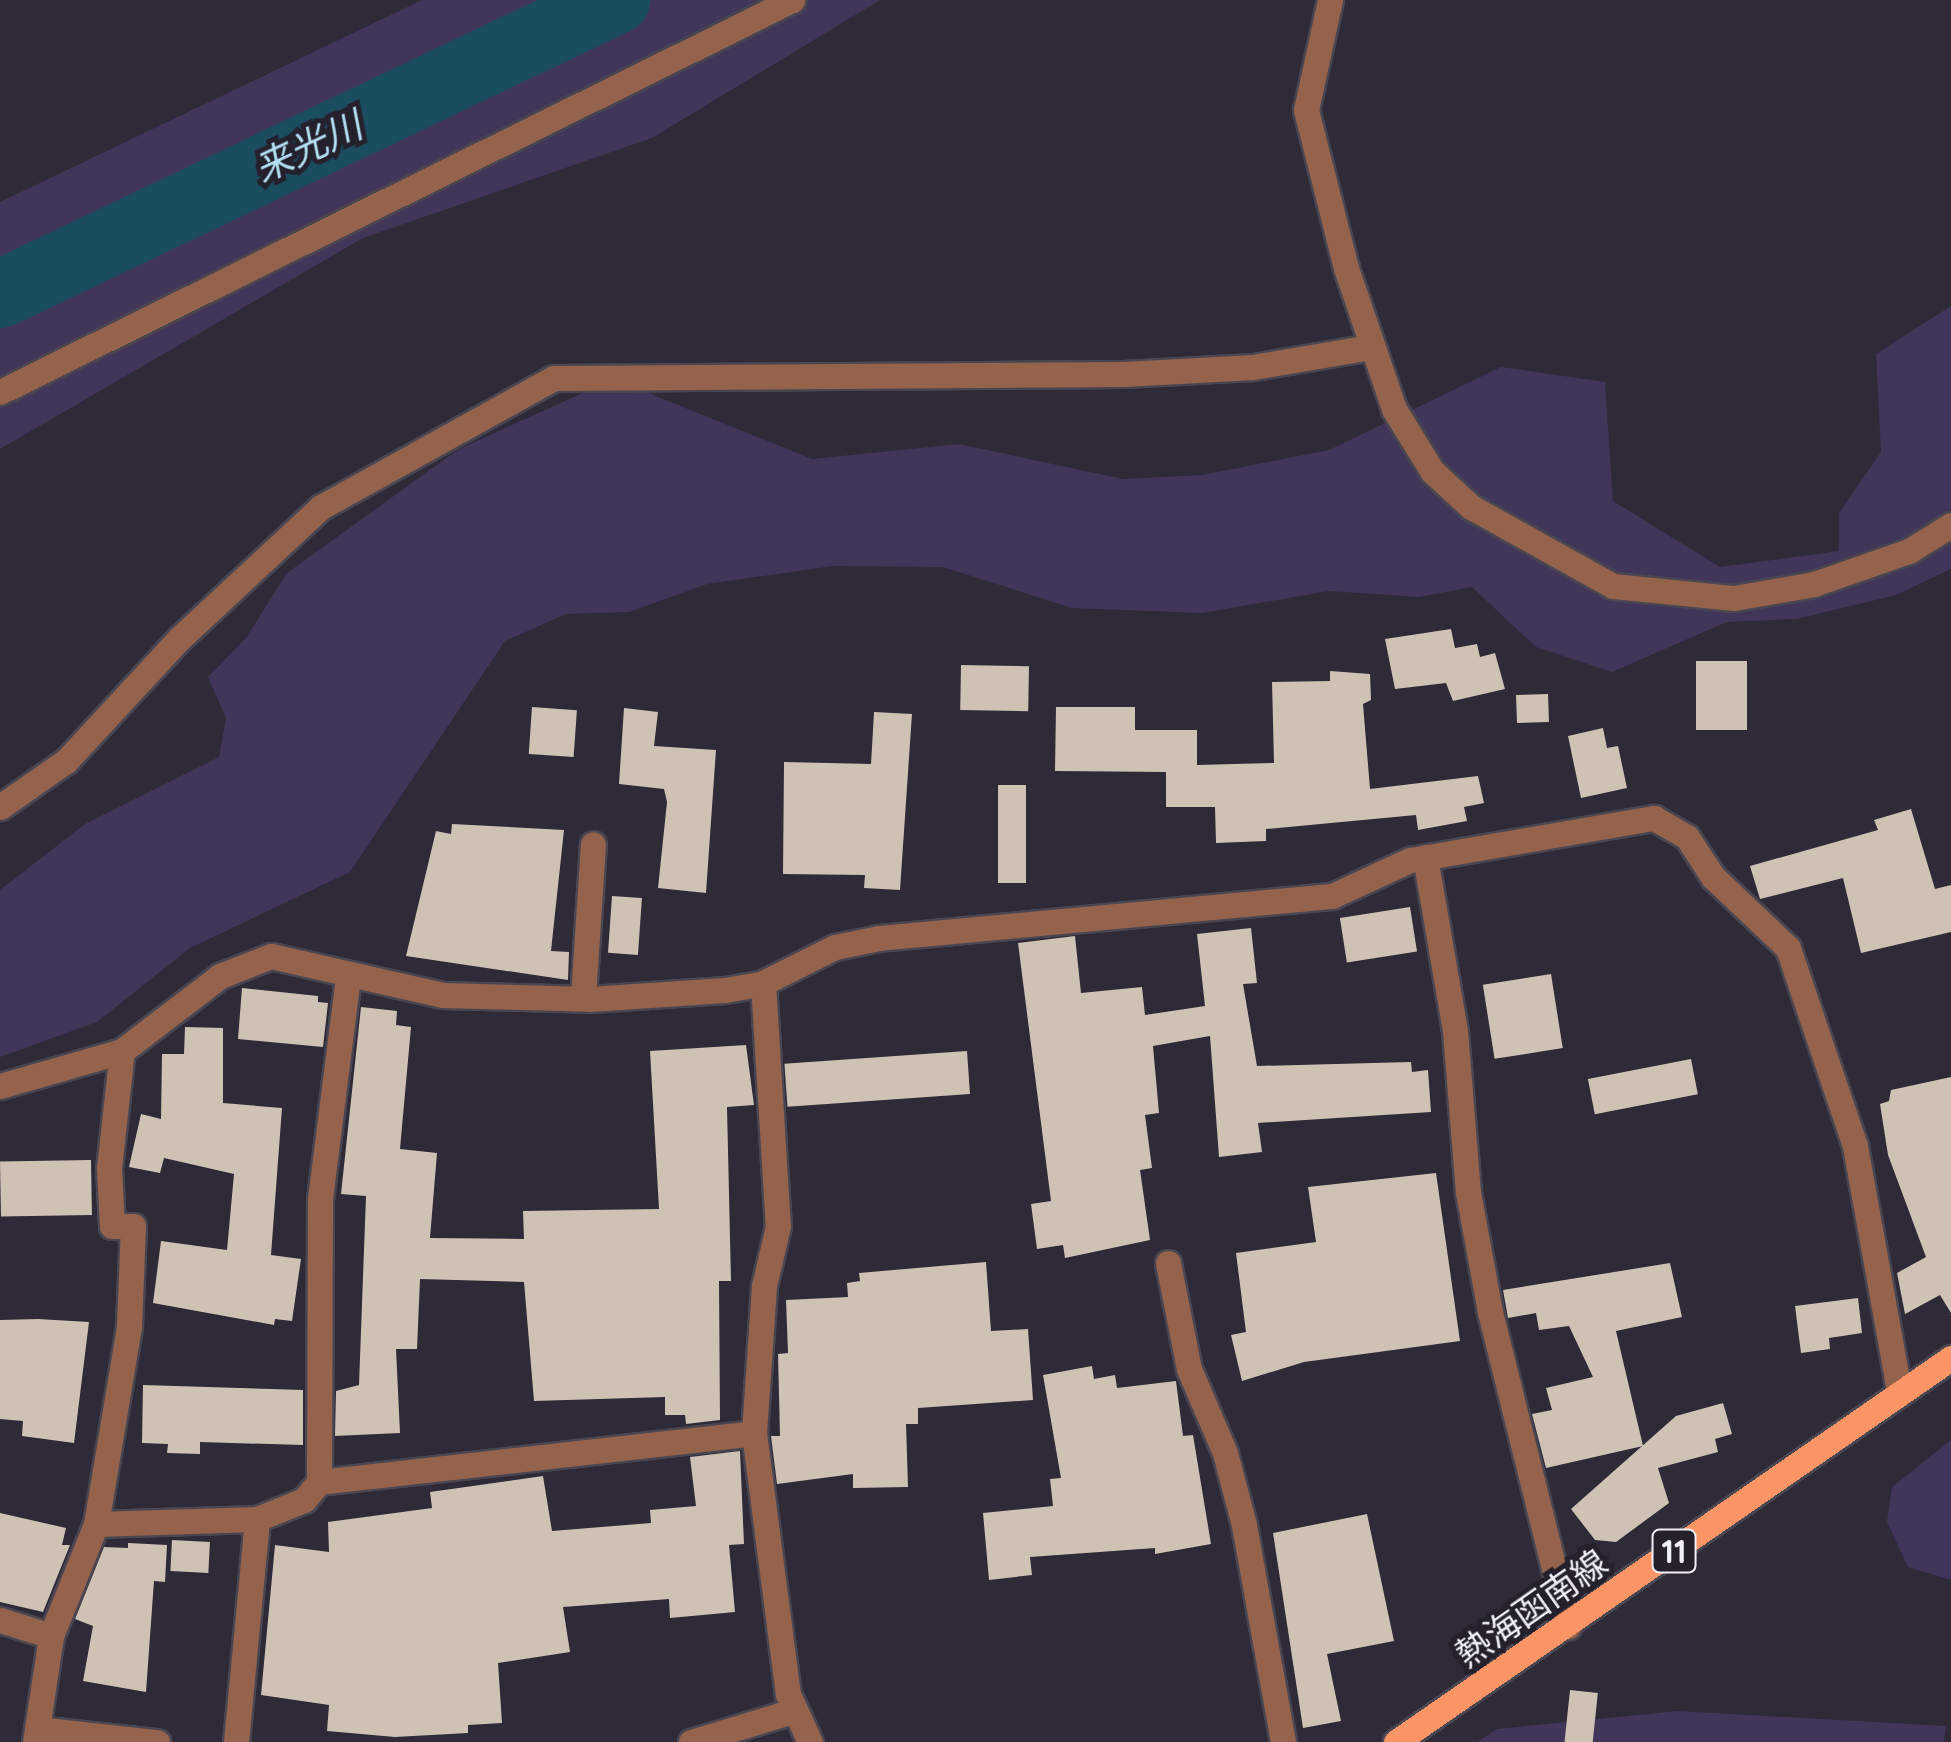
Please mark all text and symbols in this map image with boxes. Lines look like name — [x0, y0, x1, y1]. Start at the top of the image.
water label: 来光川 — [247, 102, 369, 192]
road number: 11 — [1652, 1524, 1696, 1578]
street label: 熱海函南線 — [1447, 1541, 1615, 1675]

